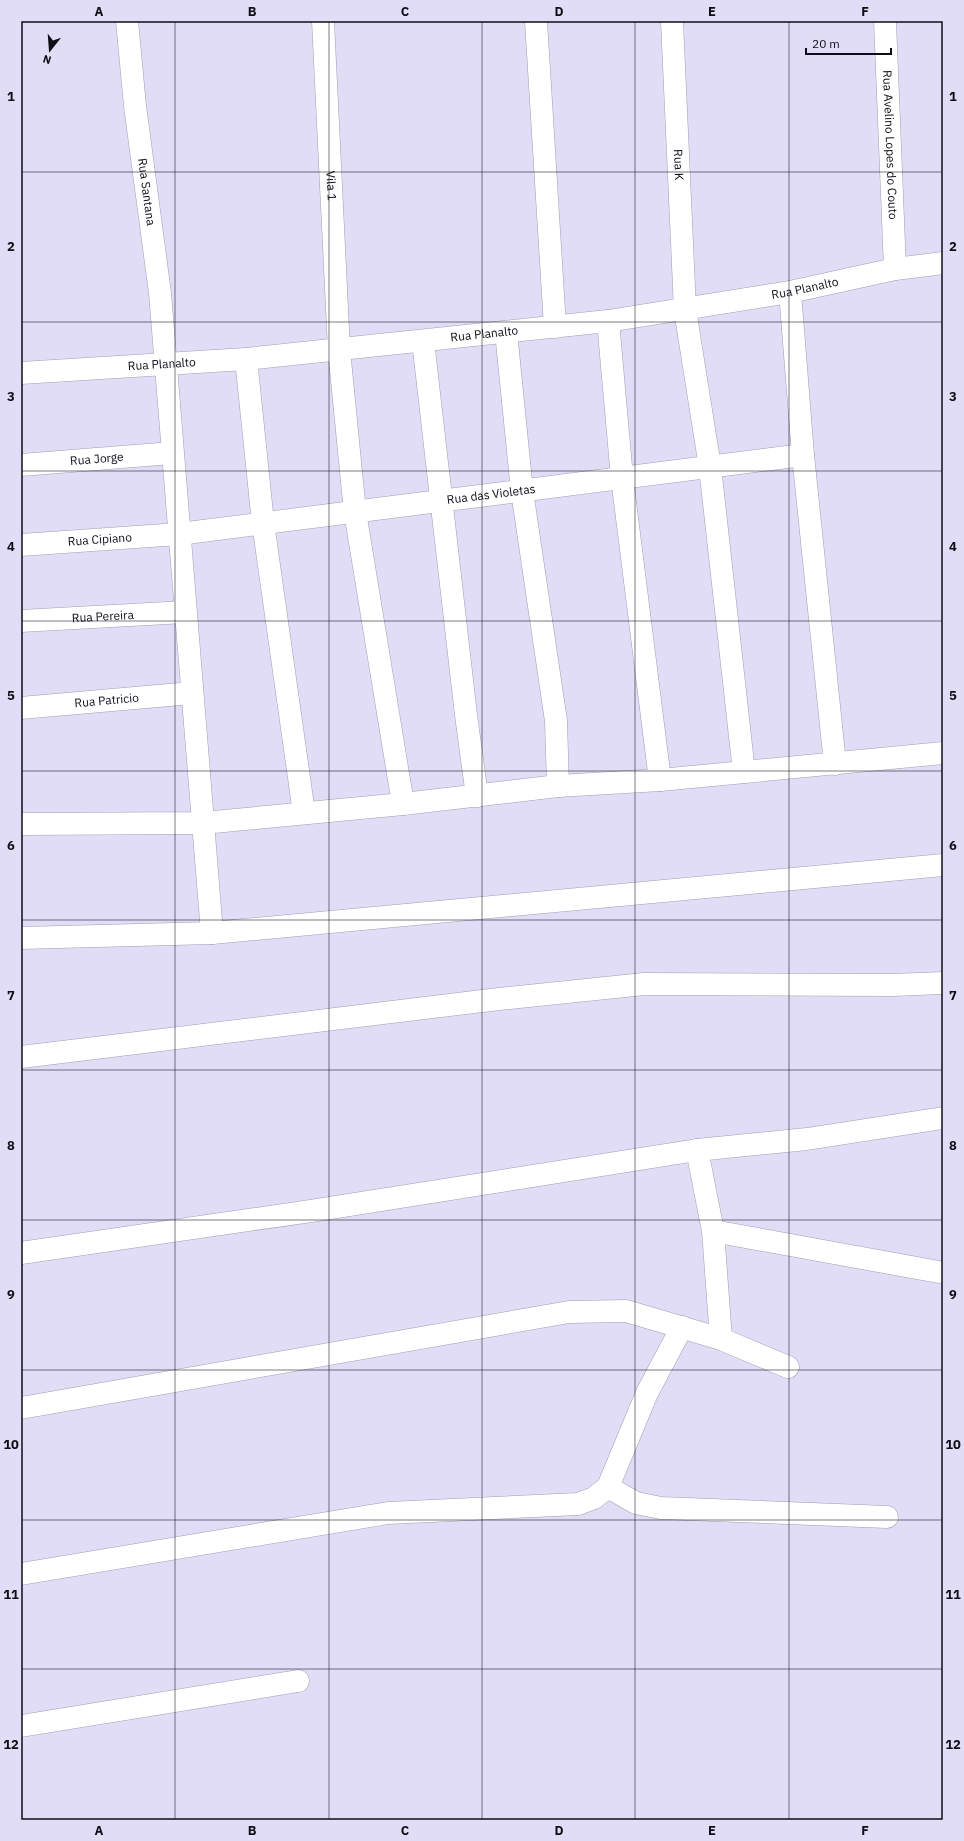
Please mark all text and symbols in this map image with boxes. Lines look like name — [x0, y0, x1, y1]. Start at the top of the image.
text: A — [95, 3, 104, 20]
text: B — [248, 3, 257, 20]
text: C — [401, 3, 410, 20]
text: D — [554, 3, 564, 20]
text: E — [708, 3, 716, 20]
text: F — [861, 3, 869, 20]
north arrow — [30, 30, 70, 70]
scale bar — [806, 30, 891, 56]
text: 20 m — [812, 36, 840, 51]
text: N — [41, 52, 53, 67]
street label: Rua Avelino Lopes do Couto — [880, 70, 901, 220]
text: 1 — [7, 88, 15, 105]
text: 1 — [949, 88, 957, 105]
street label: Rua K — [671, 149, 687, 181]
street label: Rua Santana — [135, 157, 159, 227]
street label: Vila 1 — [323, 170, 340, 201]
text: 2 — [7, 238, 15, 255]
text: 2 — [949, 238, 957, 255]
street label: Rua Planalto — [770, 274, 840, 302]
street label: Rua Planalto — [450, 322, 519, 345]
street label: Rua Planalto — [127, 354, 196, 373]
text: 3 — [7, 388, 15, 405]
text: 3 — [949, 388, 957, 405]
street label: Rua Jorge — [69, 449, 124, 468]
street label: Rua das Violetas — [446, 481, 536, 507]
street label: Rua Cipiano — [67, 529, 133, 549]
text: 4 — [7, 538, 15, 555]
text: 4 — [949, 538, 957, 555]
street label: Rua Pereira — [71, 607, 135, 625]
text: 5 — [7, 687, 15, 704]
text: 5 — [949, 687, 957, 704]
street label: Rua Patricio — [74, 690, 140, 710]
text: 6 — [7, 837, 15, 854]
text: 6 — [949, 837, 957, 854]
text: 7 — [7, 987, 15, 1004]
text: 7 — [949, 987, 957, 1004]
text: 8 — [7, 1137, 15, 1154]
text: 8 — [949, 1137, 957, 1154]
text: 9 — [7, 1286, 15, 1303]
text: 9 — [949, 1286, 957, 1303]
text: 10 — [3, 1436, 19, 1453]
text: 10 — [945, 1436, 961, 1453]
text: 11 — [3, 1586, 19, 1603]
text: 11 — [945, 1586, 961, 1603]
text: 12 — [3, 1736, 19, 1753]
text: 12 — [945, 1736, 961, 1753]
text: A — [95, 1822, 104, 1839]
text: B — [248, 1822, 257, 1839]
text: C — [401, 1822, 410, 1839]
text: D — [554, 1822, 564, 1839]
text: E — [708, 1822, 716, 1839]
text: F — [861, 1822, 869, 1839]

